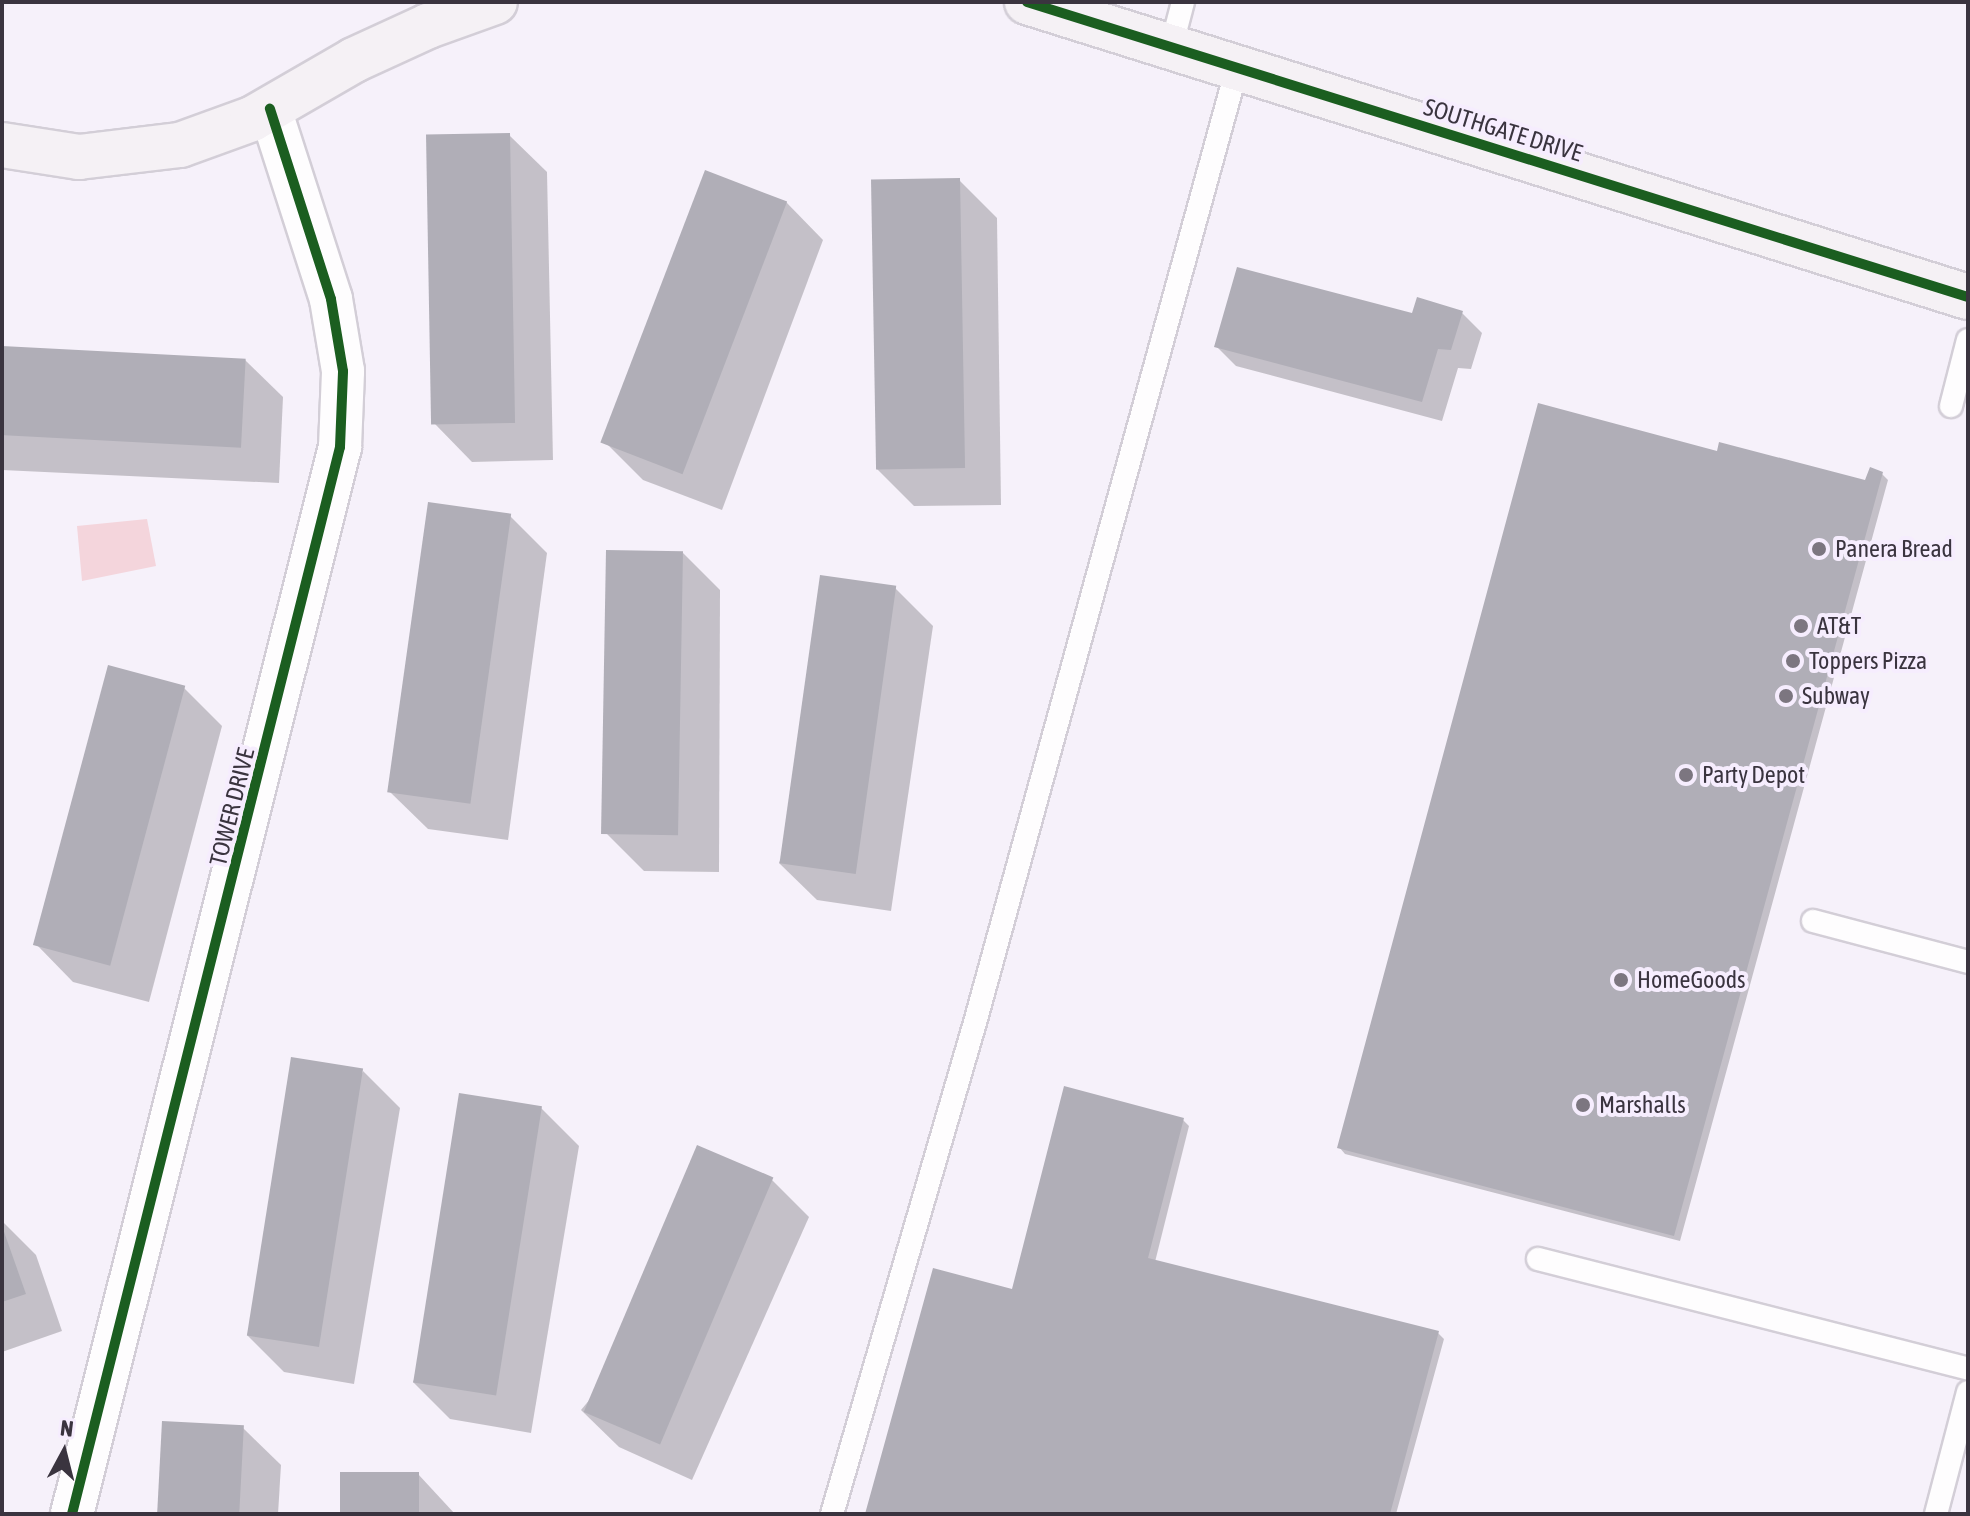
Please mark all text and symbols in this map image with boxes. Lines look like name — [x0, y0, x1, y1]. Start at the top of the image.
street label: SOUTHGATE DRIVE — [1420, 92, 1586, 168]
place label: Panera Bread — [1835, 535, 1953, 563]
marker: Panera Bread — [1810, 540, 1828, 558]
place label: AT&T — [1817, 612, 1861, 640]
marker: AT&T — [1792, 617, 1810, 635]
place label: Toppers Pizza — [1809, 647, 1927, 675]
marker: Toppers Pizza — [1784, 652, 1802, 670]
place label: Subway — [1802, 682, 1870, 710]
marker: Subway — [1777, 687, 1795, 705]
street label: TOWER DRIVE — [203, 745, 261, 869]
place label: Party Depot — [1702, 761, 1805, 789]
marker: Party Depot — [1677, 766, 1695, 784]
place label: HomeGoods — [1637, 966, 1746, 994]
marker: HomeGoods — [1612, 971, 1630, 989]
place label: Marshalls — [1599, 1091, 1686, 1119]
marker: Marshalls — [1574, 1096, 1592, 1114]
north arrow — [24, 1412, 104, 1492]
text: N — [59, 1414, 75, 1442]

